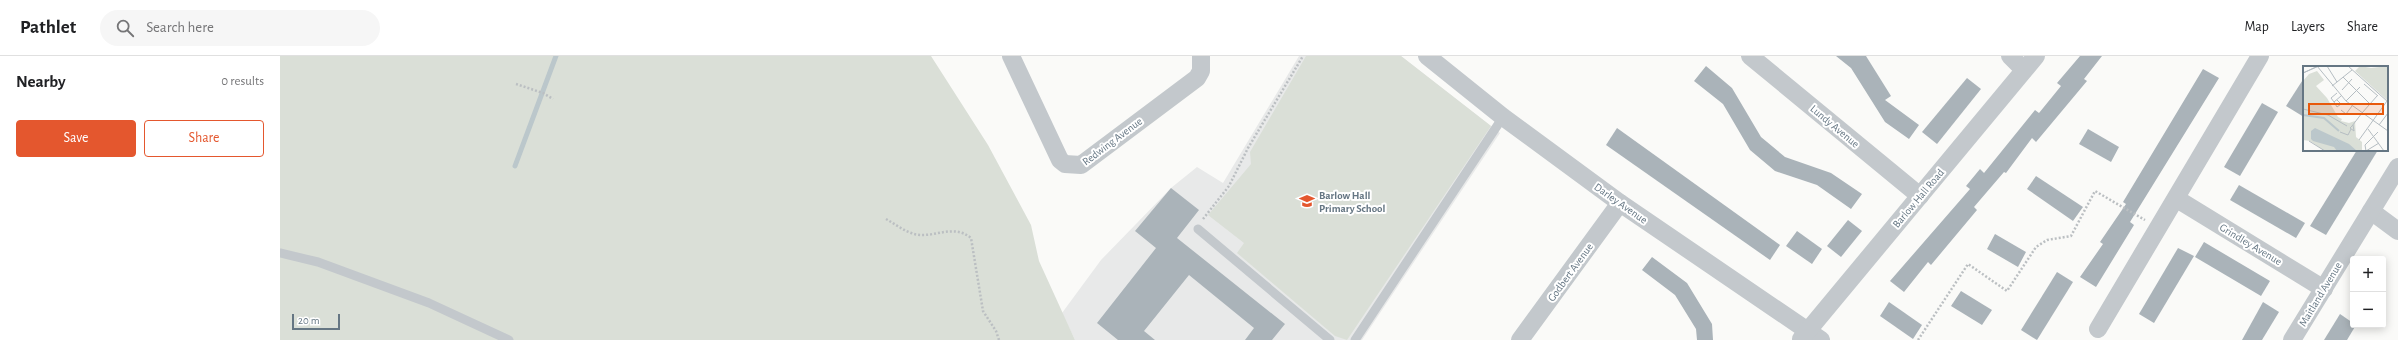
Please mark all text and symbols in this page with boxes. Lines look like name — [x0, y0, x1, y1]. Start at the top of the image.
search box — [100, 10, 380, 46]
icon: search — [114, 17, 136, 39]
text: Pathlet — [20, 18, 76, 37]
text: Search here — [146, 20, 214, 35]
text: Map — [2244, 20, 2269, 34]
text: Layers — [2291, 20, 2325, 34]
text: Share — [2347, 20, 2378, 34]
inset map — [2303, 66, 2388, 151]
text: Nearby — [16, 73, 66, 90]
text: 0 results — [221, 75, 264, 88]
street label: Lundy Avenue — [1808, 103, 1861, 150]
street label: Redwing Avenue — [1080, 116, 1144, 167]
button: Save — [16, 120, 136, 157]
button: Share — [144, 120, 264, 157]
street label: Barlow Hall Road — [1891, 167, 1946, 230]
street label: Darley Avenue — [1592, 181, 1649, 226]
place label: Barlow Hall Primary School — [1319, 190, 1386, 214]
school or university icon: Barlow Hall Primary School — [1298, 192, 1316, 210]
street label: Grindley Avenue — [2218, 222, 2284, 267]
street label: Godbert Avenue — [1546, 241, 1595, 304]
map controls — [2350, 256, 2386, 328]
button: + — [2350, 256, 2386, 292]
street label: Maitland Avenue — [2297, 260, 2344, 328]
button: − — [2350, 292, 2386, 328]
scale bar — [292, 312, 340, 331]
text: 20 m — [298, 315, 319, 326]

